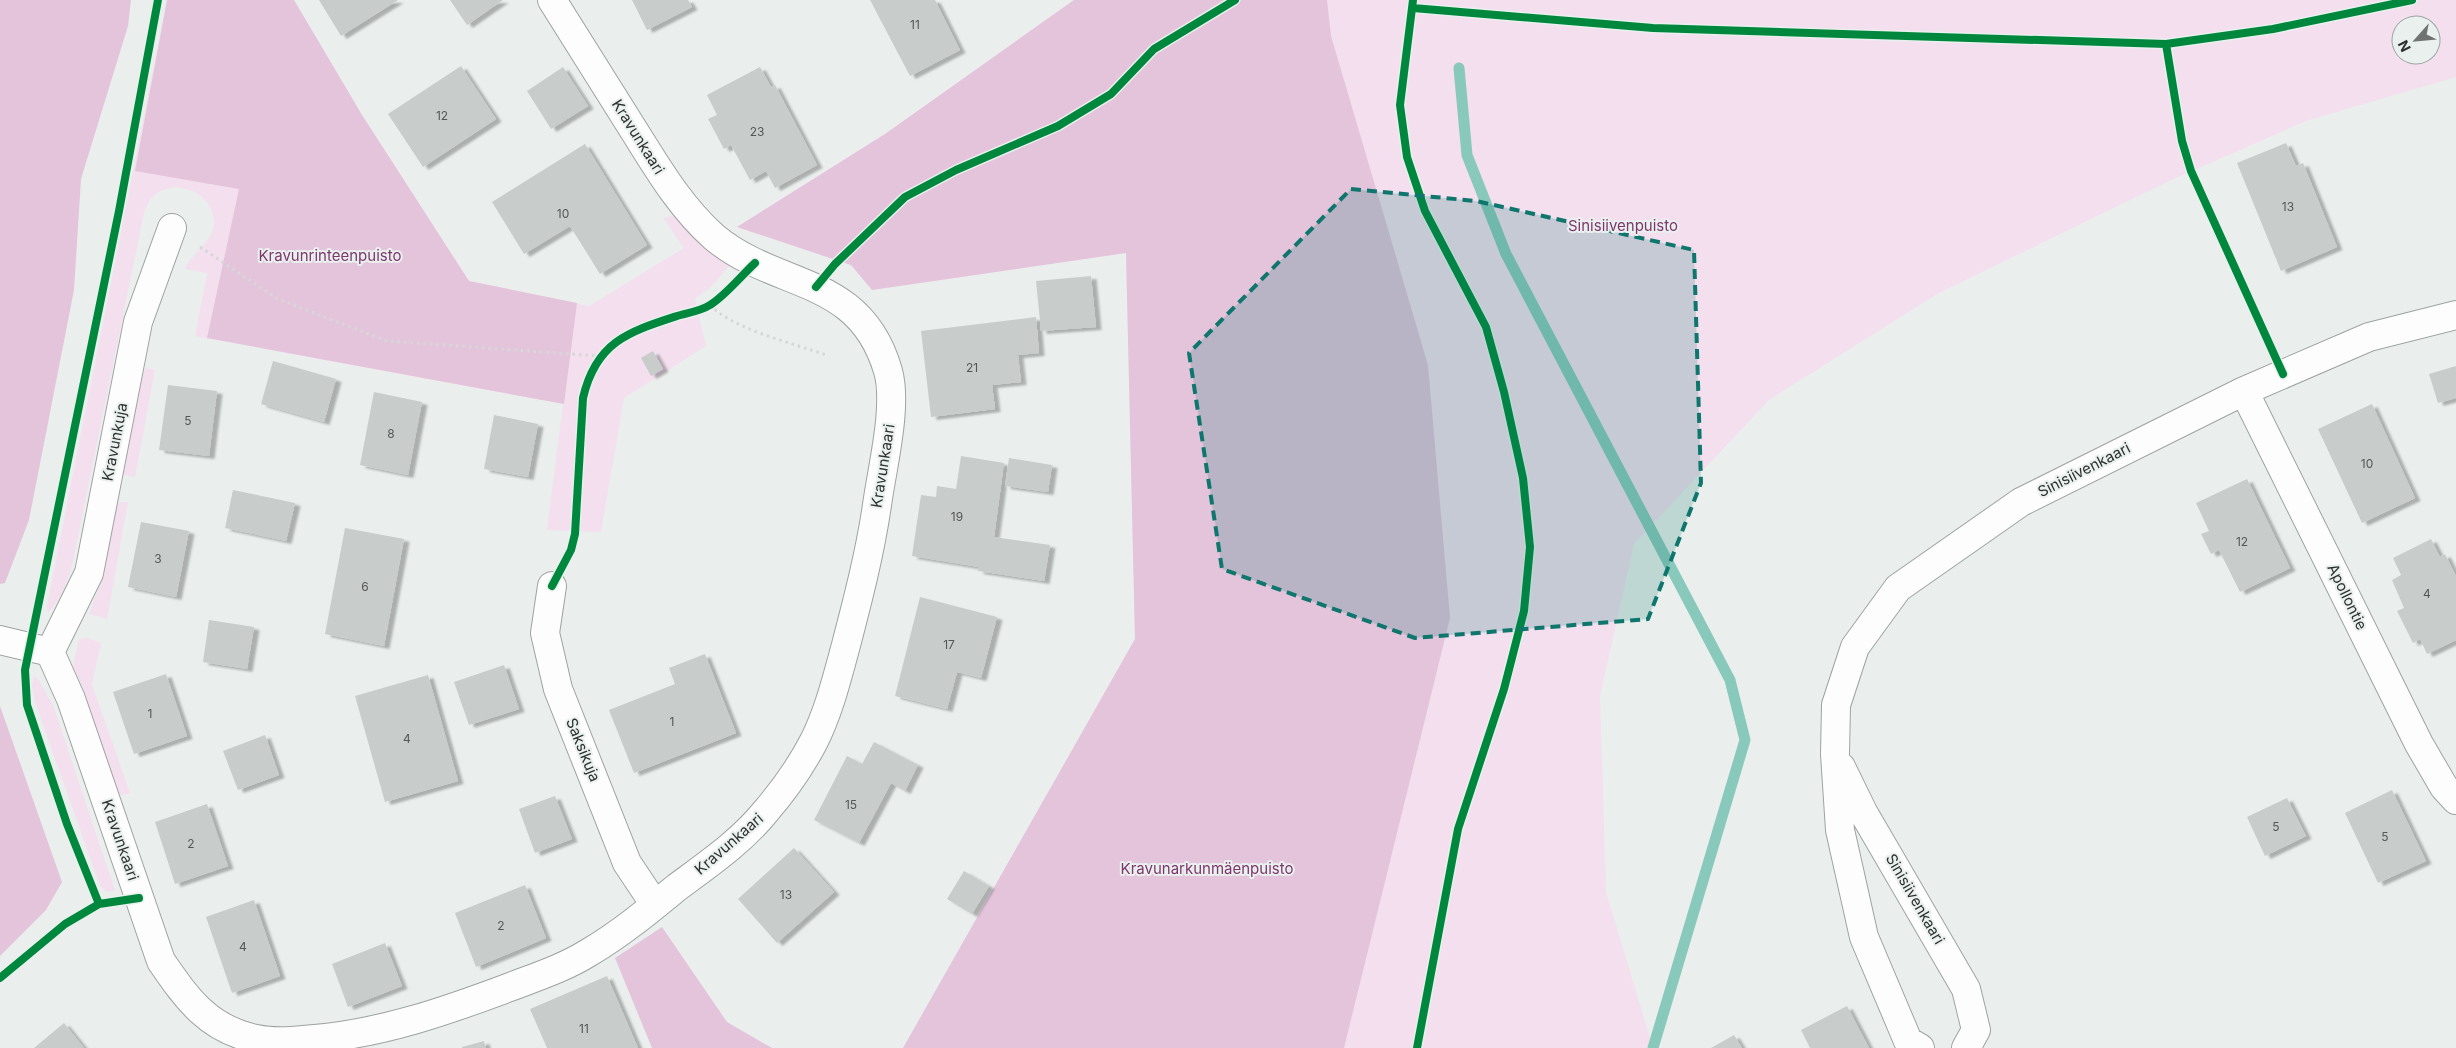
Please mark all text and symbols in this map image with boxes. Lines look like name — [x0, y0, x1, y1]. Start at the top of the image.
north arrow — [2391, 15, 2441, 65]
house number: 11 — [910, 17, 920, 32]
text: N — [2394, 38, 2414, 55]
street label: Kravunkaari — [608, 96, 669, 178]
house number: 12 — [436, 108, 448, 123]
house number: 23 — [750, 124, 764, 139]
house number: 13 — [2282, 199, 2294, 214]
house number: 10 — [557, 206, 569, 221]
park label: Sinisiivenpuisto — [1568, 216, 1678, 235]
park label: Kravunrinteenpuisto — [259, 246, 401, 265]
house number: 21 — [966, 360, 978, 375]
street label: Kravunkuja — [98, 401, 131, 483]
house number: 5 — [184, 413, 192, 428]
street label: Kravunkaari — [866, 423, 899, 509]
house number: 8 — [387, 426, 395, 441]
street label: Sinisiivenkaari — [2034, 438, 2133, 501]
house number: 10 — [2361, 456, 2373, 471]
house number: 19 — [951, 509, 963, 524]
house number: 12 — [2236, 534, 2248, 549]
house number: 3 — [154, 551, 162, 566]
street label: Apollontie — [2323, 561, 2372, 633]
house number: 6 — [361, 579, 369, 594]
house number: 4 — [2423, 586, 2431, 601]
house number: 17 — [943, 637, 955, 652]
house number: 1 — [148, 706, 152, 721]
house number: 1 — [670, 714, 674, 729]
street label: Saksikuja — [562, 715, 605, 784]
house number: 4 — [403, 731, 411, 746]
street label: Kravunkaari — [98, 797, 143, 883]
house number: 15 — [845, 797, 857, 812]
street label: Kravunkaari — [690, 809, 767, 879]
house number: 5 — [2272, 819, 2280, 834]
house number: 5 — [2381, 829, 2389, 844]
house number: 2 — [187, 836, 195, 851]
street label: Sinisiivenkaari — [1882, 850, 1949, 947]
park label: Kravunarkunmäenpuisto — [1121, 859, 1293, 878]
house number: 13 — [780, 887, 792, 902]
house number: 2 — [497, 918, 505, 933]
house number: 4 — [239, 939, 247, 954]
house number: 11 — [579, 1021, 589, 1036]

